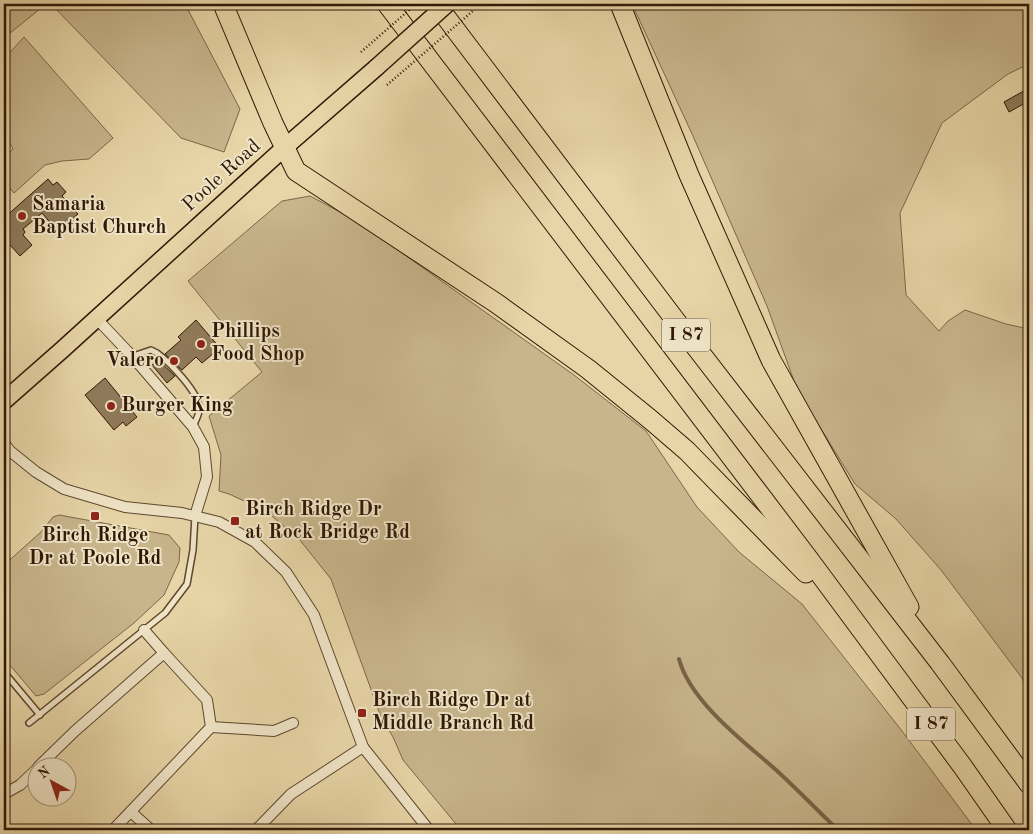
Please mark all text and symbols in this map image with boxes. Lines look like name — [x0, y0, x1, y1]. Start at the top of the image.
street label: Poole Road — [179, 136, 265, 216]
place label: Samaria Baptist Church — [32, 195, 167, 238]
marker: Samaria Baptist Church — [16, 210, 28, 222]
road number: I 87 — [662, 318, 710, 352]
place label: Phillips Food Shop — [211, 322, 305, 365]
marker: Phillips Food Shop — [195, 338, 207, 350]
place label: Valero — [106, 351, 164, 371]
marker: Valero — [168, 355, 180, 367]
place label: Burger King — [121, 396, 233, 416]
marker: Burger King — [105, 400, 117, 412]
place label: Birch Ridge Dr at Rock Bridge Rd — [245, 500, 410, 543]
marker: Birch Ridge Dr at Poole Rd — [89, 510, 101, 522]
marker: Birch Ridge Dr at Rock Bridge Rd — [229, 515, 241, 527]
place label: Birch Ridge Dr at Poole Rd — [29, 526, 162, 569]
place label: Birch Ridge Dr at Middle Branch Rd — [372, 691, 534, 734]
marker: Birch Ridge Dr at Middle Branch Rd — [356, 707, 368, 719]
road number: I 87 — [907, 708, 955, 741]
north arrow — [28, 756, 78, 806]
text: N — [36, 764, 53, 782]

